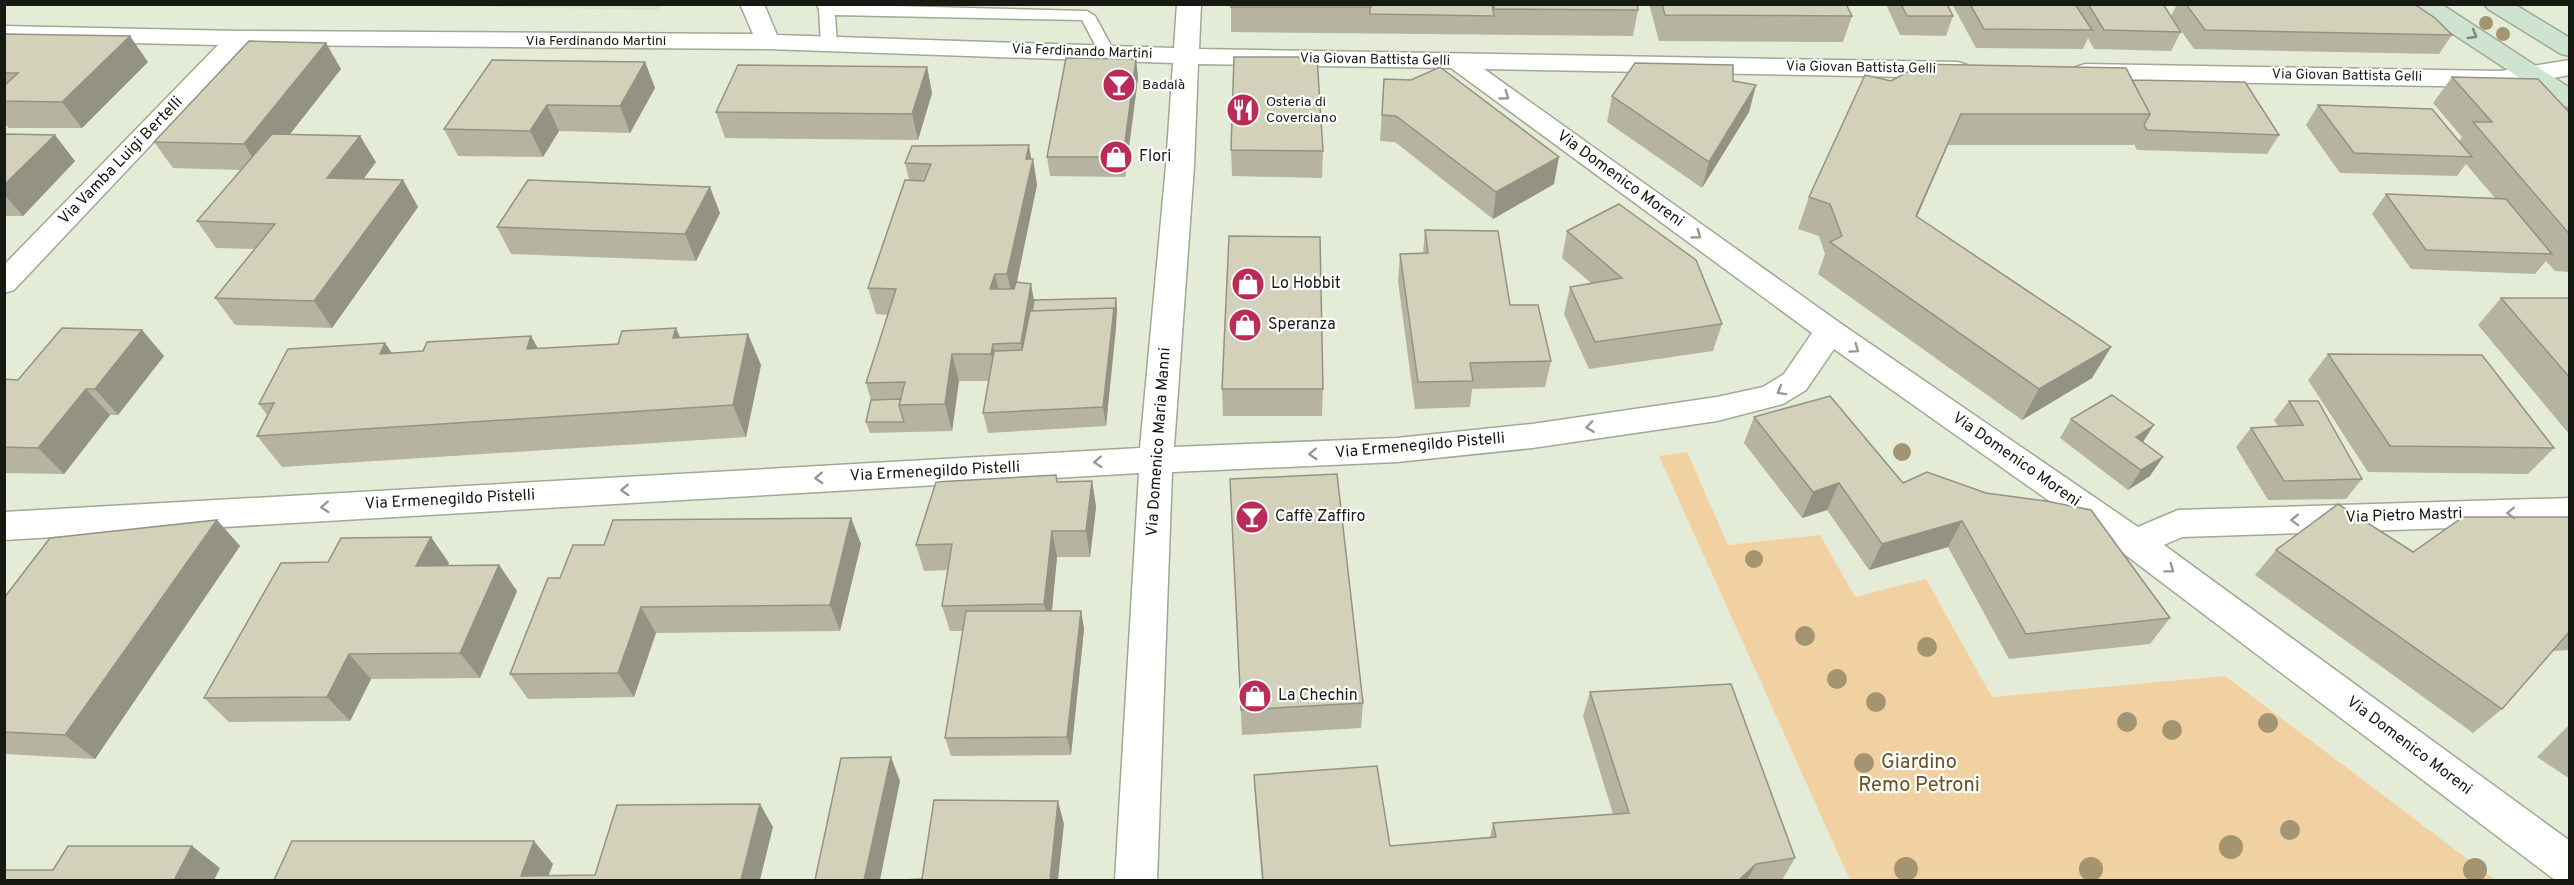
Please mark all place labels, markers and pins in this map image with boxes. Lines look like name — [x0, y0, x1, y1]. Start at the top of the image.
bar icon: Badalà — [1101, 67, 1137, 103]
place label: Badalà — [1142, 77, 1185, 94]
restaurant icon: Osteria di Coverciano — [1225, 92, 1261, 128]
place label: Osteria di Coverciano — [1266, 94, 1337, 127]
shop icon: Flori — [1098, 139, 1134, 175]
place label: Flori — [1139, 147, 1171, 167]
shop icon: Lo Hobbit — [1230, 266, 1266, 302]
place label: Lo Hobbit — [1271, 274, 1341, 294]
shop icon: Speranza — [1227, 307, 1263, 343]
place label: Speranza — [1268, 315, 1336, 335]
bar icon: Caffè Zaffiro — [1234, 499, 1270, 535]
place label: Caffè Zaffiro — [1275, 507, 1365, 527]
shop icon: La Chechin — [1237, 678, 1273, 714]
place label: La Chechin — [1278, 686, 1358, 706]

